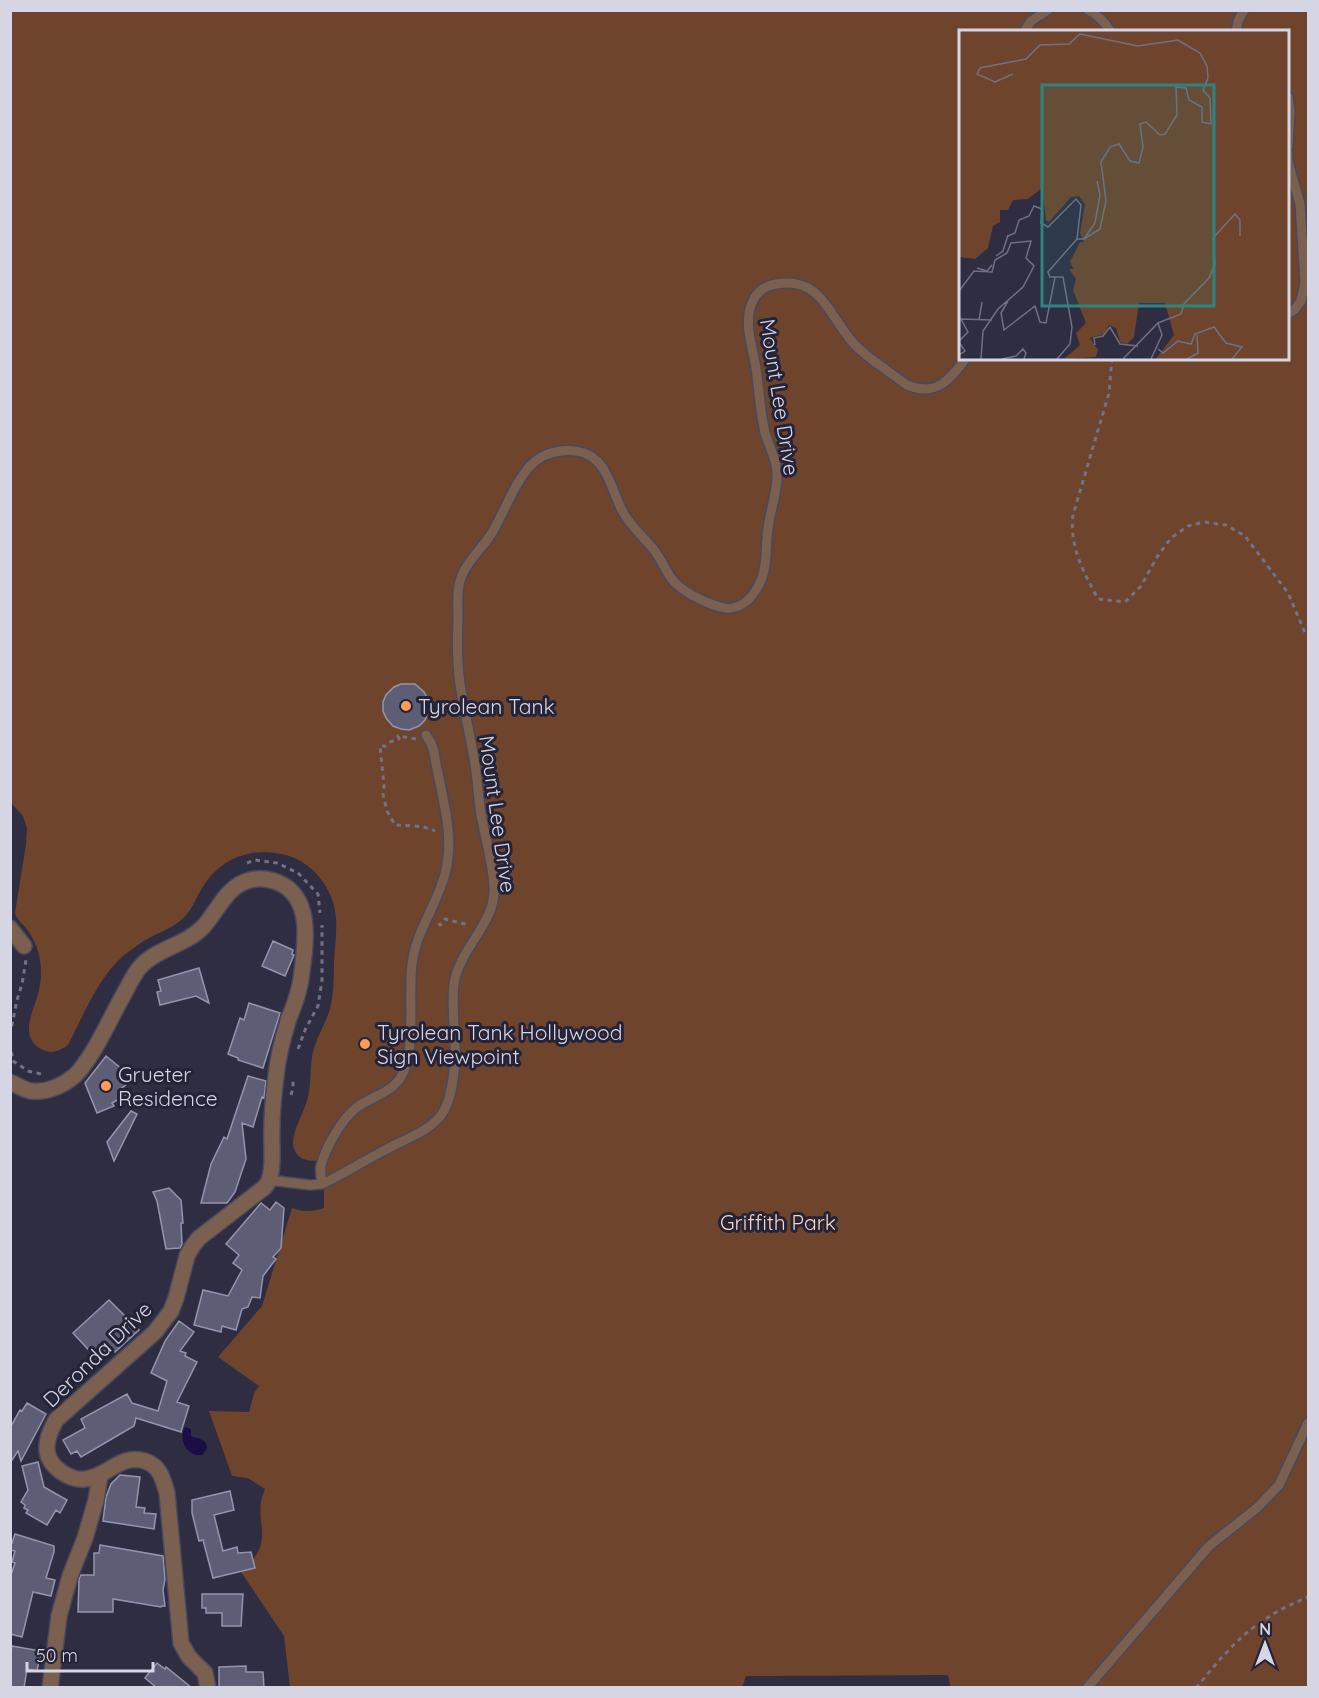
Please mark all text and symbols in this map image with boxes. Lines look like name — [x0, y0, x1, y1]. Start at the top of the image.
inset map — [959, 30, 1289, 360]
street label: Mount Lee Drive — [755, 317, 805, 477]
place label: Tyrolean Tank — [418, 693, 555, 719]
marker: Tyrolean Tank — [399, 699, 413, 713]
street label: Mount Lee Drive — [474, 734, 522, 894]
place label: Tyrolean Tank Hollywood Sign Viewpoint — [377, 1019, 623, 1069]
marker: Tyrolean Tank Hollywood Sign Viewpoint — [358, 1037, 372, 1051]
place label: Grueter Residence — [118, 1061, 218, 1111]
marker: Grueter Residence — [99, 1079, 113, 1093]
park label: Griffith Park — [720, 1209, 836, 1235]
street label: Deronda Drive — [37, 1296, 157, 1412]
north arrow — [1235, 1614, 1295, 1674]
text: N — [1259, 1619, 1271, 1639]
scale bar — [27, 1635, 153, 1673]
text: 50 m — [36, 1644, 78, 1667]

